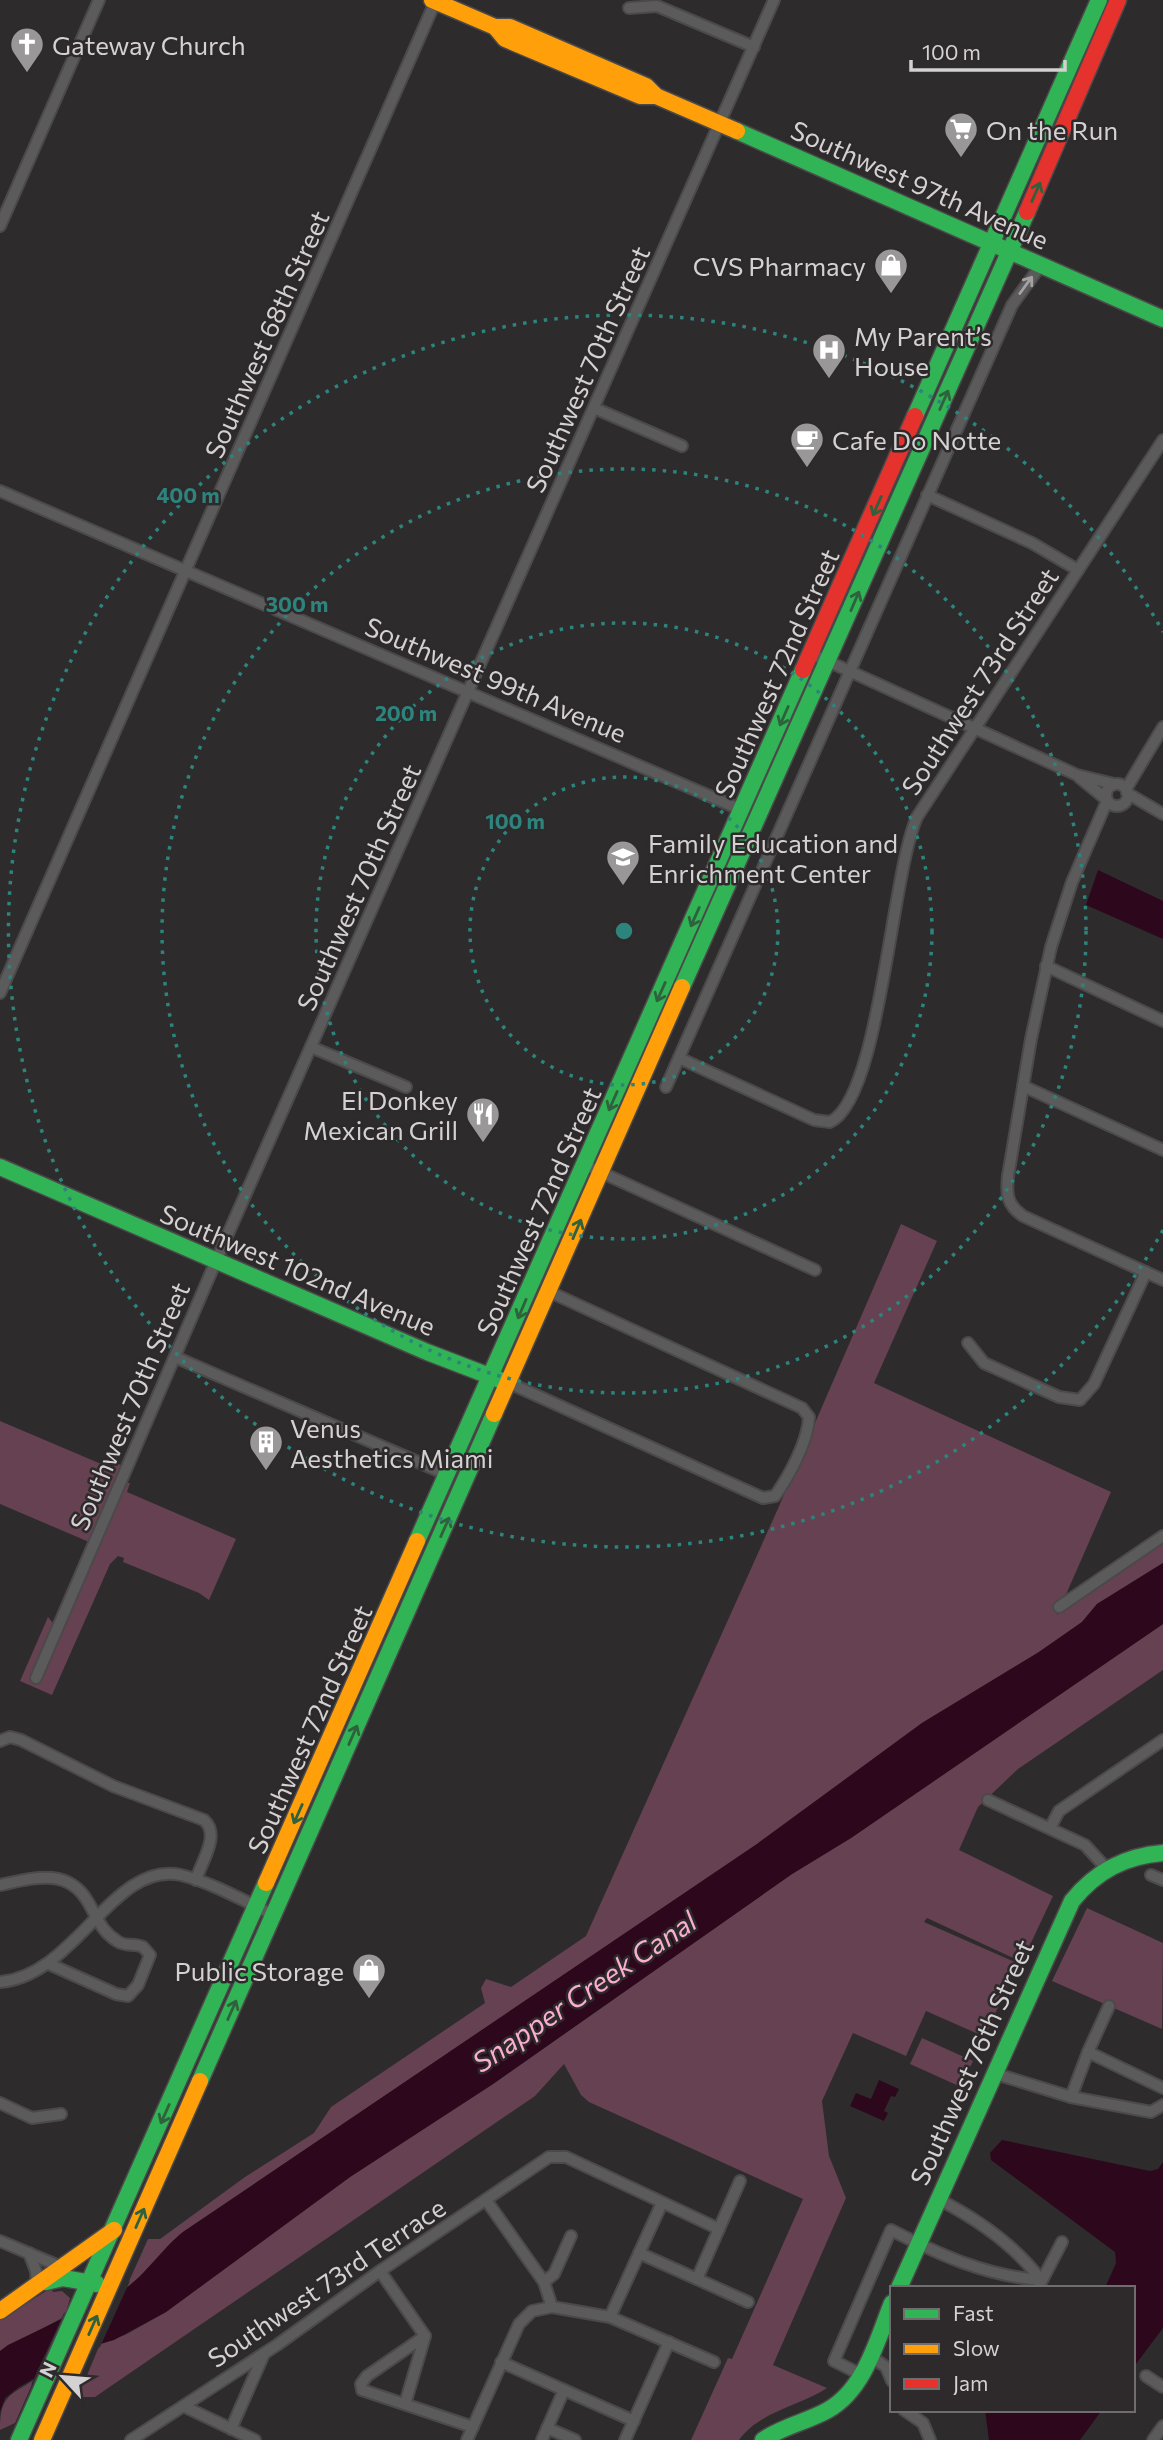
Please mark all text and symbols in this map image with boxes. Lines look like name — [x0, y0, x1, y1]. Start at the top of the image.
church icon: Gateway Church — [8, 25, 46, 74]
scale bar — [911, 28, 1065, 72]
place label: Gateway Church — [52, 29, 246, 60]
text: 100 m — [922, 39, 981, 64]
supermarket icon: On the Run — [942, 110, 980, 159]
street label: Southwest 97th Avenue — [786, 113, 1054, 255]
place label: On the Run — [986, 114, 1118, 145]
one-way arrow — [1030, 182, 1043, 204]
street label: Southwest 68th Street — [197, 205, 335, 463]
street label: Southwest 70th Street — [519, 241, 655, 497]
shop icon: CVS Pharmacy — [872, 246, 910, 295]
place label: CVS Pharmacy — [693, 250, 866, 281]
one-way arrow — [1019, 276, 1034, 294]
place label: My Parent’s House — [854, 320, 992, 381]
hospital icon: My Parent’s House — [810, 331, 848, 380]
one-way arrow — [938, 390, 951, 411]
cafe icon: Cafe Do Notte — [788, 420, 826, 469]
place label: Cafe Do Notte — [832, 424, 1001, 455]
text: 400 m — [156, 482, 220, 507]
one-way arrow — [870, 495, 883, 517]
street label: Southwest 72nd Street — [707, 544, 845, 802]
street label: Southwest 73rd Street — [894, 562, 1064, 800]
text: 300 m — [266, 591, 328, 616]
one-way arrow — [849, 591, 862, 613]
street label: Southwest 99th Avenue — [361, 610, 631, 748]
text: 200 m — [375, 700, 437, 725]
one-way arrow — [777, 705, 790, 727]
street label: Southwest 70th Street — [290, 759, 426, 1015]
text: 100 m — [485, 808, 545, 833]
place label: Family Education and Enrichment Center — [648, 827, 898, 888]
school or university icon: Family Education and Enrichment Center — [604, 838, 642, 887]
one-way arrow — [688, 906, 701, 927]
centre of rings — [612, 919, 636, 943]
one-way arrow — [654, 981, 667, 1003]
street label: Southwest 72nd Street — [469, 1082, 607, 1340]
place label: El Donkey Mexican Grill — [303, 1084, 458, 1145]
one-way arrow — [606, 1089, 619, 1111]
restaurant icon: El Donkey Mexican Grill — [464, 1095, 502, 1144]
street label: Southwest 102nd Avenue — [156, 1197, 440, 1341]
one-way arrow — [571, 1218, 584, 1240]
street label: Southwest 70th Street — [63, 1277, 195, 1535]
one-way arrow — [515, 1298, 528, 1319]
place label: Venus Aesthetics Miami — [290, 1412, 493, 1473]
building icon: Venus Aesthetics Miami — [247, 1423, 285, 1472]
one-way arrow — [440, 1517, 453, 1538]
street label: Southwest 72nd Street — [240, 1600, 378, 1858]
one-way arrow — [347, 1725, 360, 1746]
one-way arrow — [291, 1803, 304, 1824]
water label: Snapper Creek Canal — [465, 1903, 703, 2079]
street label: Southwest 76th Street — [903, 1934, 1039, 2190]
shop icon: Public Storage — [350, 1951, 388, 2000]
place label: Public Storage — [174, 1955, 344, 1986]
one-way arrow — [226, 2000, 239, 2021]
one-way arrow — [158, 2103, 171, 2124]
street label: Southwest 73rd Terrace — [201, 2191, 451, 2373]
one-way arrow — [134, 2208, 147, 2229]
legend — [890, 2286, 1135, 2412]
text: Fast — [953, 2300, 994, 2325]
one-way arrow — [87, 2314, 100, 2336]
text: Slow — [953, 2335, 1000, 2360]
north arrow — [28, 2342, 98, 2412]
text: N — [34, 2358, 61, 2381]
text: Jam — [953, 2370, 988, 2395]

